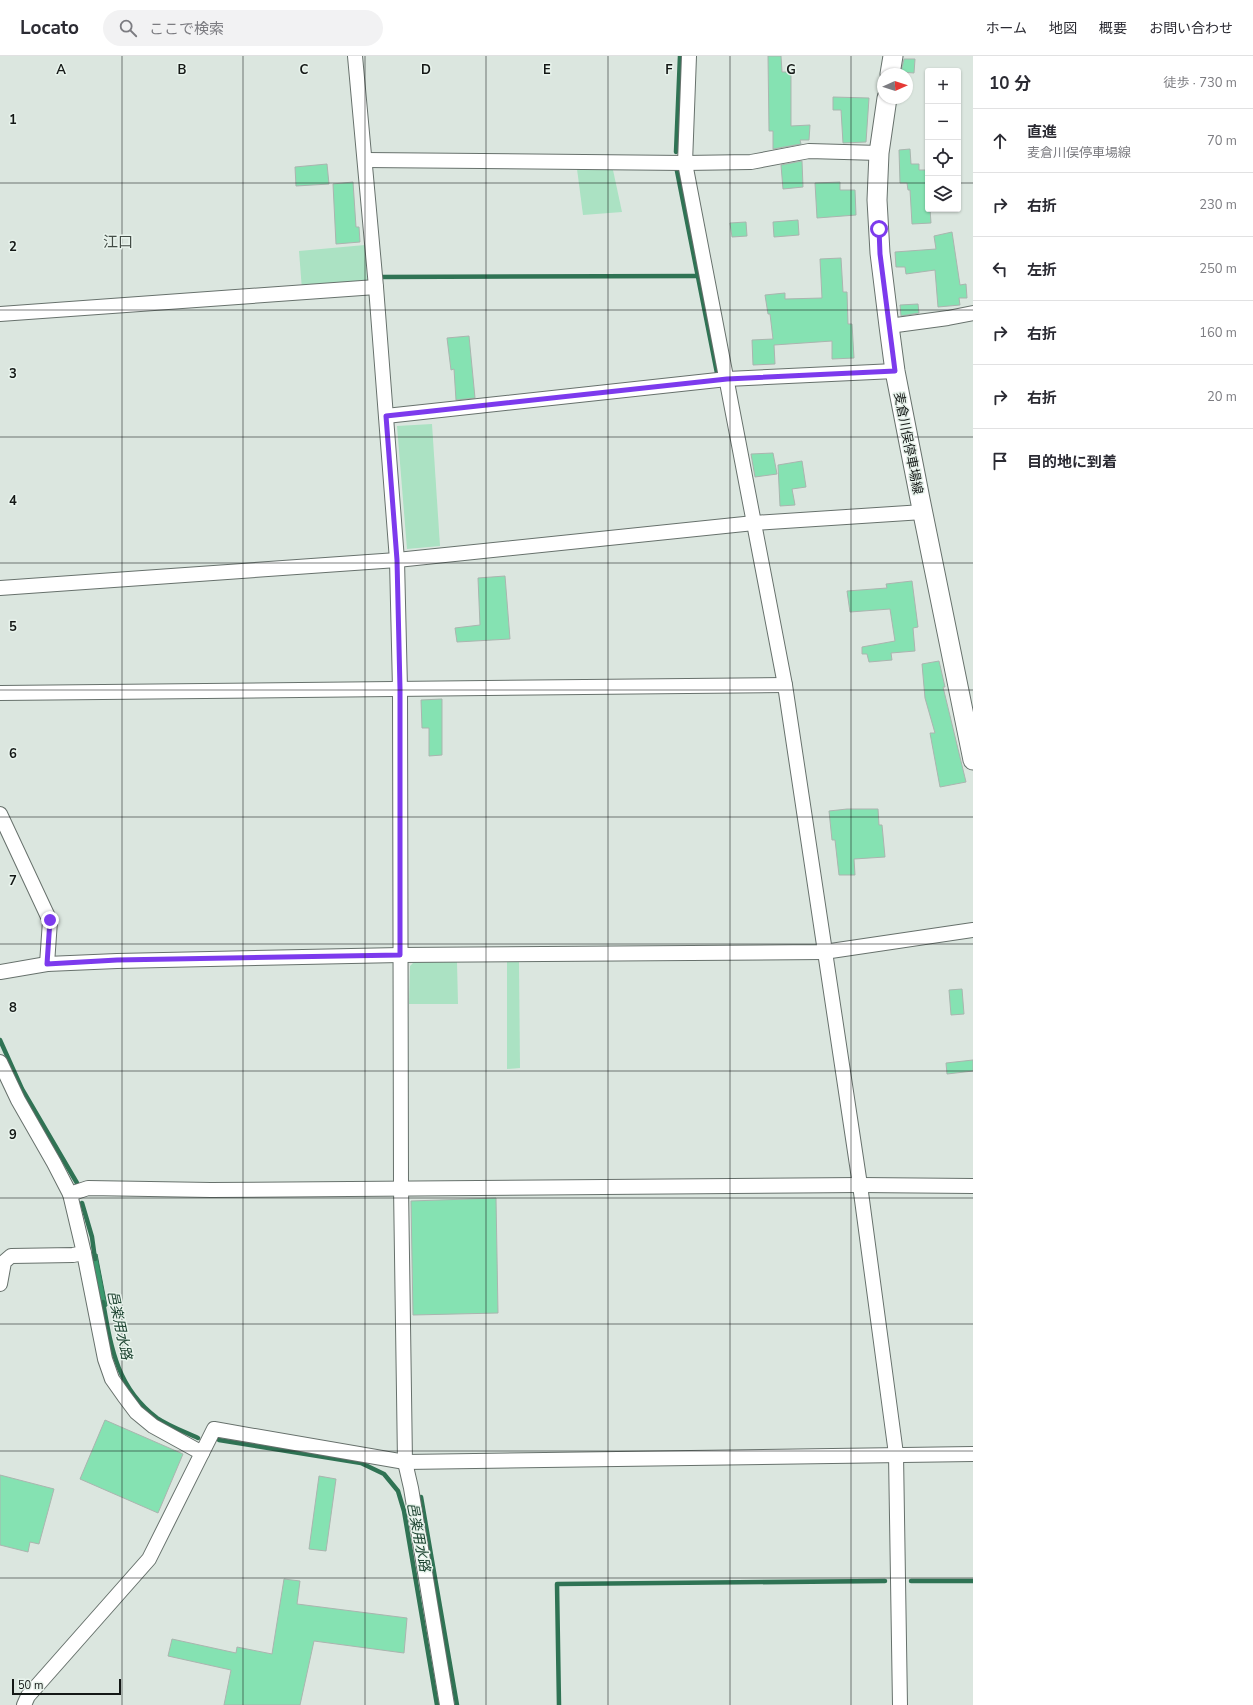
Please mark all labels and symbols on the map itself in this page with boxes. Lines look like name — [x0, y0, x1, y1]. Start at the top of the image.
text: A — [56, 61, 66, 79]
text: B — [178, 61, 187, 79]
text: C — [300, 61, 309, 79]
text: D — [421, 61, 431, 79]
text: E — [543, 61, 551, 79]
text: F — [665, 61, 673, 79]
text: G — [786, 61, 796, 79]
north arrow — [877, 68, 913, 104]
text: 1 — [9, 111, 17, 129]
route start — [870, 220, 888, 238]
district label: 江口 — [103, 232, 133, 252]
text: 2 — [9, 238, 17, 256]
text: 3 — [9, 365, 17, 383]
street label: 麦倉川俣停車場線 — [889, 390, 927, 496]
text: 4 — [9, 492, 17, 510]
text: 5 — [9, 618, 17, 636]
text: 6 — [9, 745, 17, 763]
text: 7 — [9, 872, 17, 890]
route end — [41, 911, 59, 929]
text: 8 — [9, 999, 17, 1017]
text: 9 — [9, 1126, 17, 1144]
water label: 邑楽用水路 — [103, 1289, 136, 1362]
water label: 邑楽用水路 — [403, 1501, 435, 1574]
scale bar — [12, 1677, 121, 1696]

